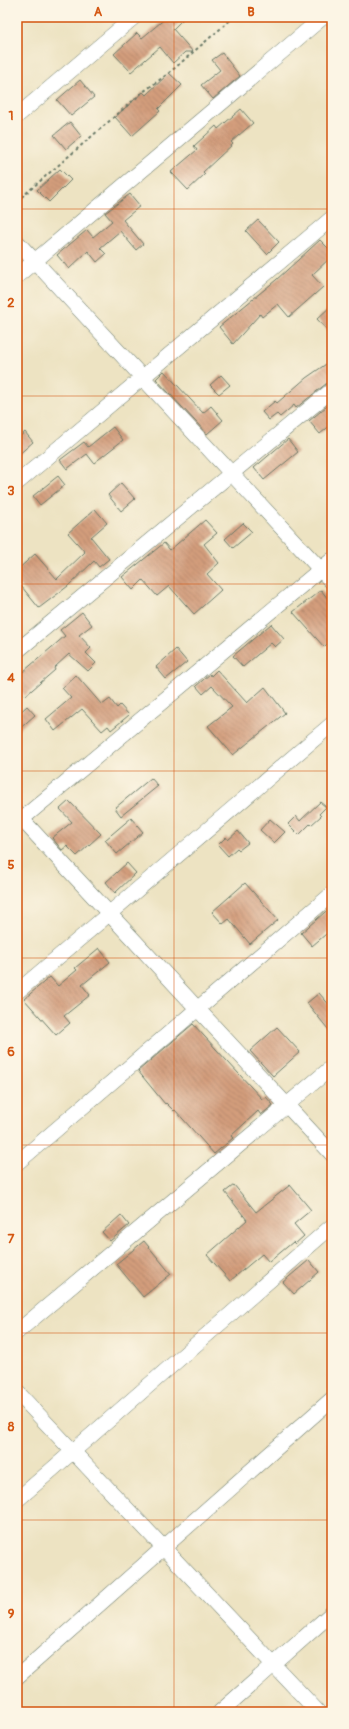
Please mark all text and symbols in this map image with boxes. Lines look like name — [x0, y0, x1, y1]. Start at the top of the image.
text: A — [94, 4, 103, 20]
text: B — [247, 4, 255, 20]
text: 1 — [8, 108, 14, 124]
text: 2 — [7, 295, 15, 311]
text: 3 — [7, 483, 15, 499]
text: 4 — [7, 670, 15, 686]
text: 5 — [7, 857, 15, 873]
text: 6 — [7, 1044, 15, 1060]
text: 7 — [8, 1231, 15, 1247]
text: 8 — [8, 1419, 15, 1435]
text: 9 — [8, 1606, 15, 1622]

